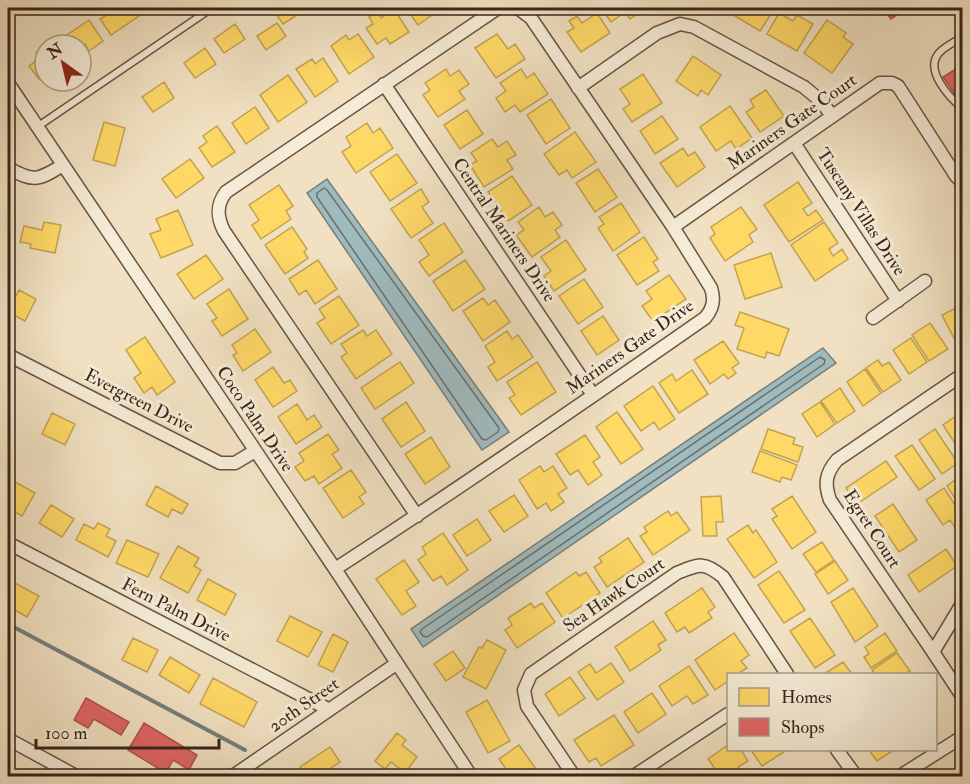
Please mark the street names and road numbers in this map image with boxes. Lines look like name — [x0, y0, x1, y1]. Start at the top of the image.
street label: Mariners Gate Court — [723, 69, 861, 175]
street label: Tuscany Villas Drive — [811, 144, 911, 281]
street label: Central Mariners Drive — [447, 153, 561, 307]
street label: Mariners Gate Drive — [562, 294, 699, 400]
street label: Coco Palm Drive — [211, 362, 299, 477]
street label: Evergreen Drive — [81, 364, 198, 439]
street label: Egret Court — [838, 485, 906, 573]
street label: Sea Hawk Court — [559, 552, 669, 638]
street label: Fern Palm Drive — [118, 573, 235, 648]
street label: 20th Street — [264, 672, 344, 738]

